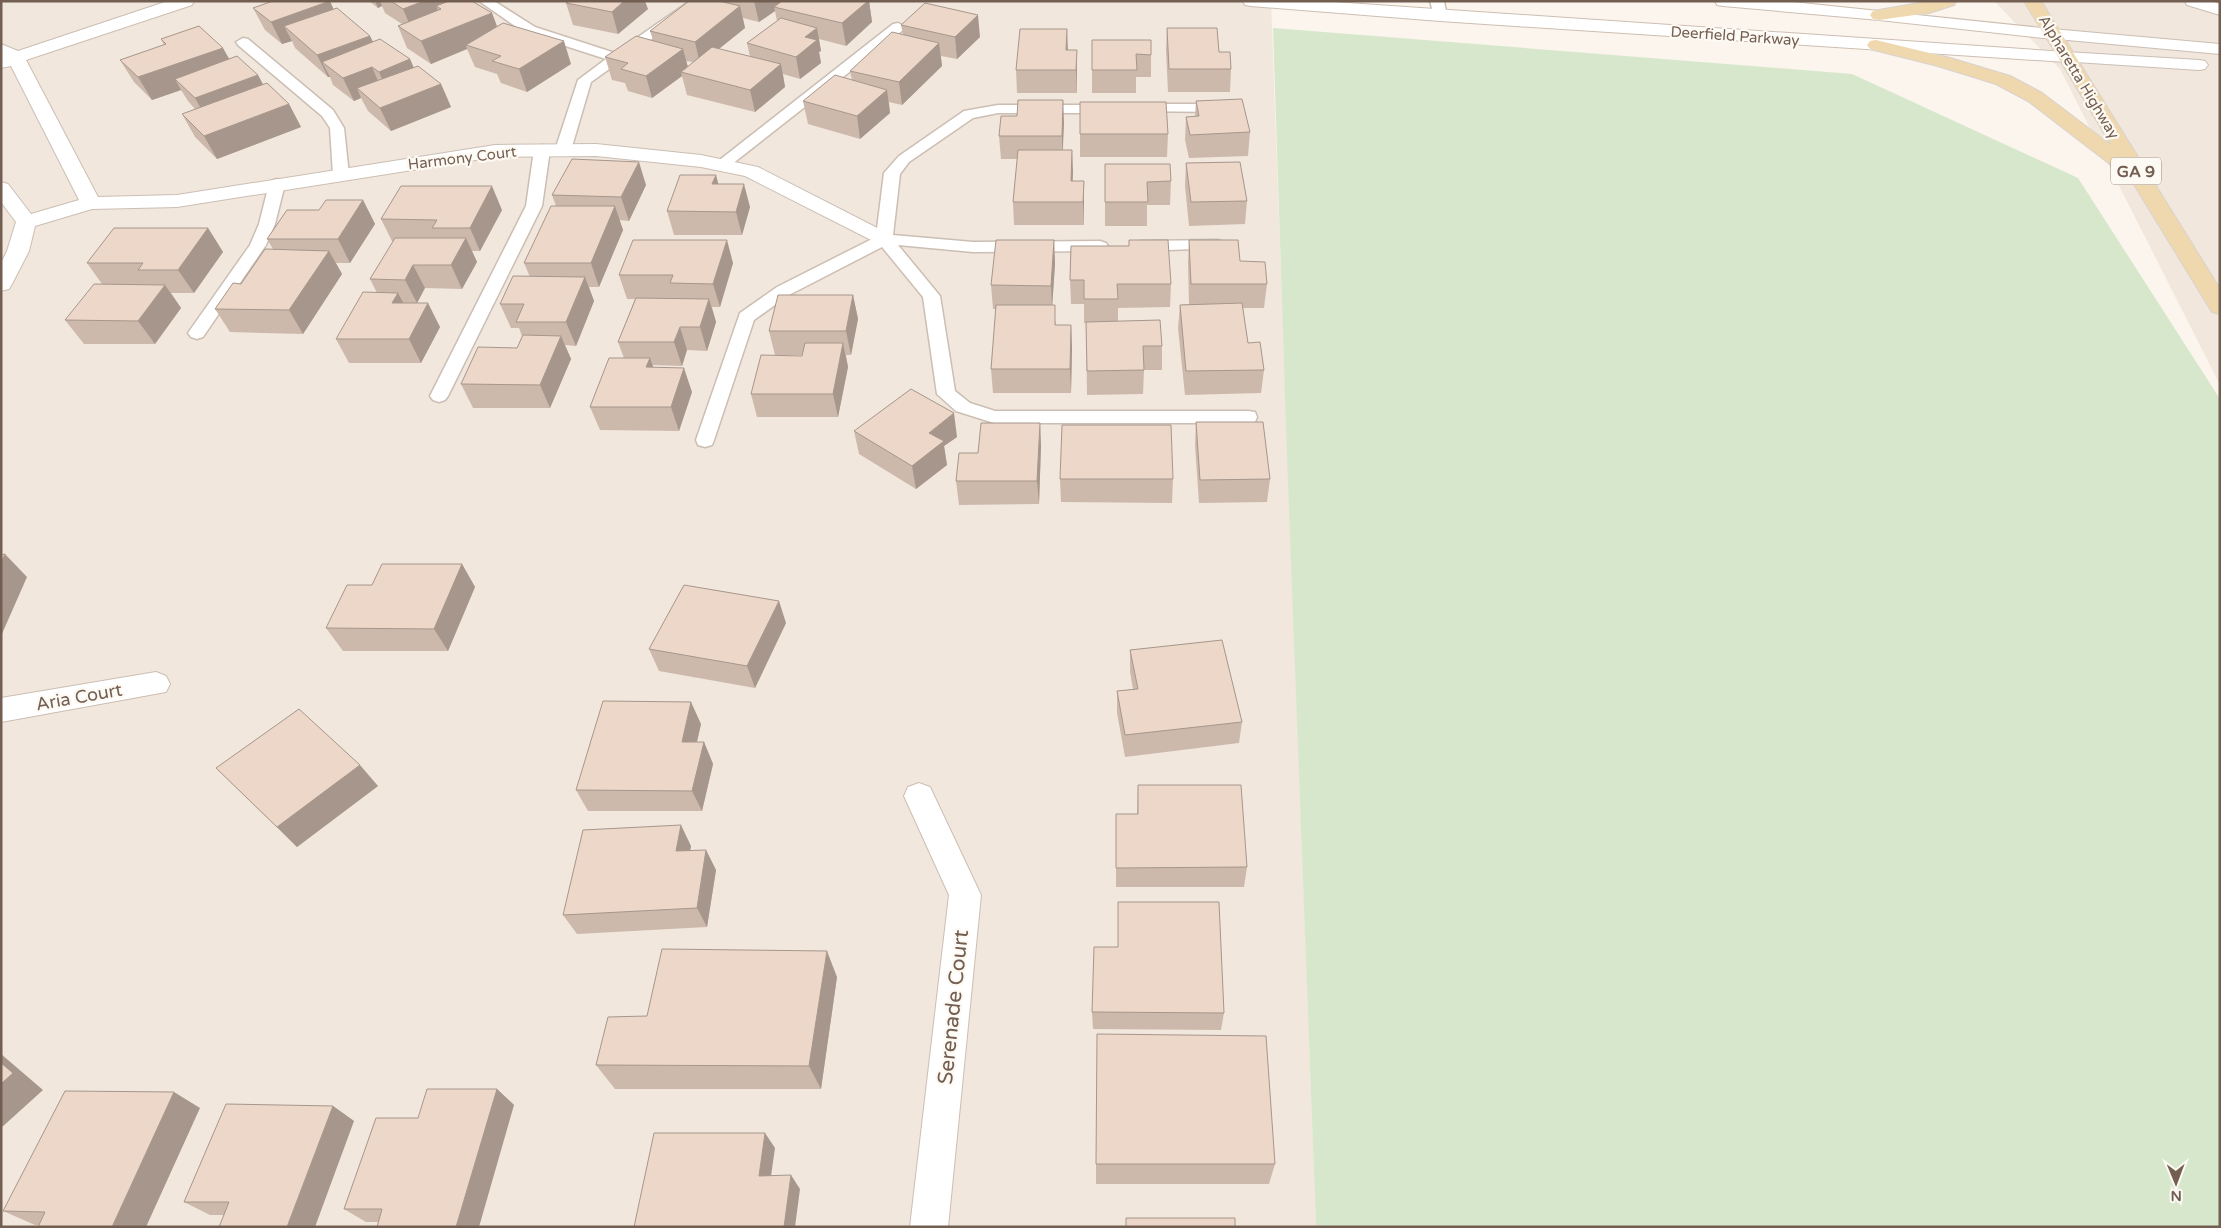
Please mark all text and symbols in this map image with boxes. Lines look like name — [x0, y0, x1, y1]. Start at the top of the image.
street label: Alpharetta Highway — [2035, 12, 2123, 142]
street label: Deerfield Parkway — [1670, 23, 1800, 49]
street label: Harmony Court — [407, 142, 518, 174]
road number: GA 9 — [2111, 158, 2161, 185]
street label: Aria Court — [34, 679, 124, 715]
street label: Serenade Court — [933, 928, 974, 1086]
north arrow — [2151, 1158, 2201, 1208]
text: N — [2170, 1187, 2182, 1204]

